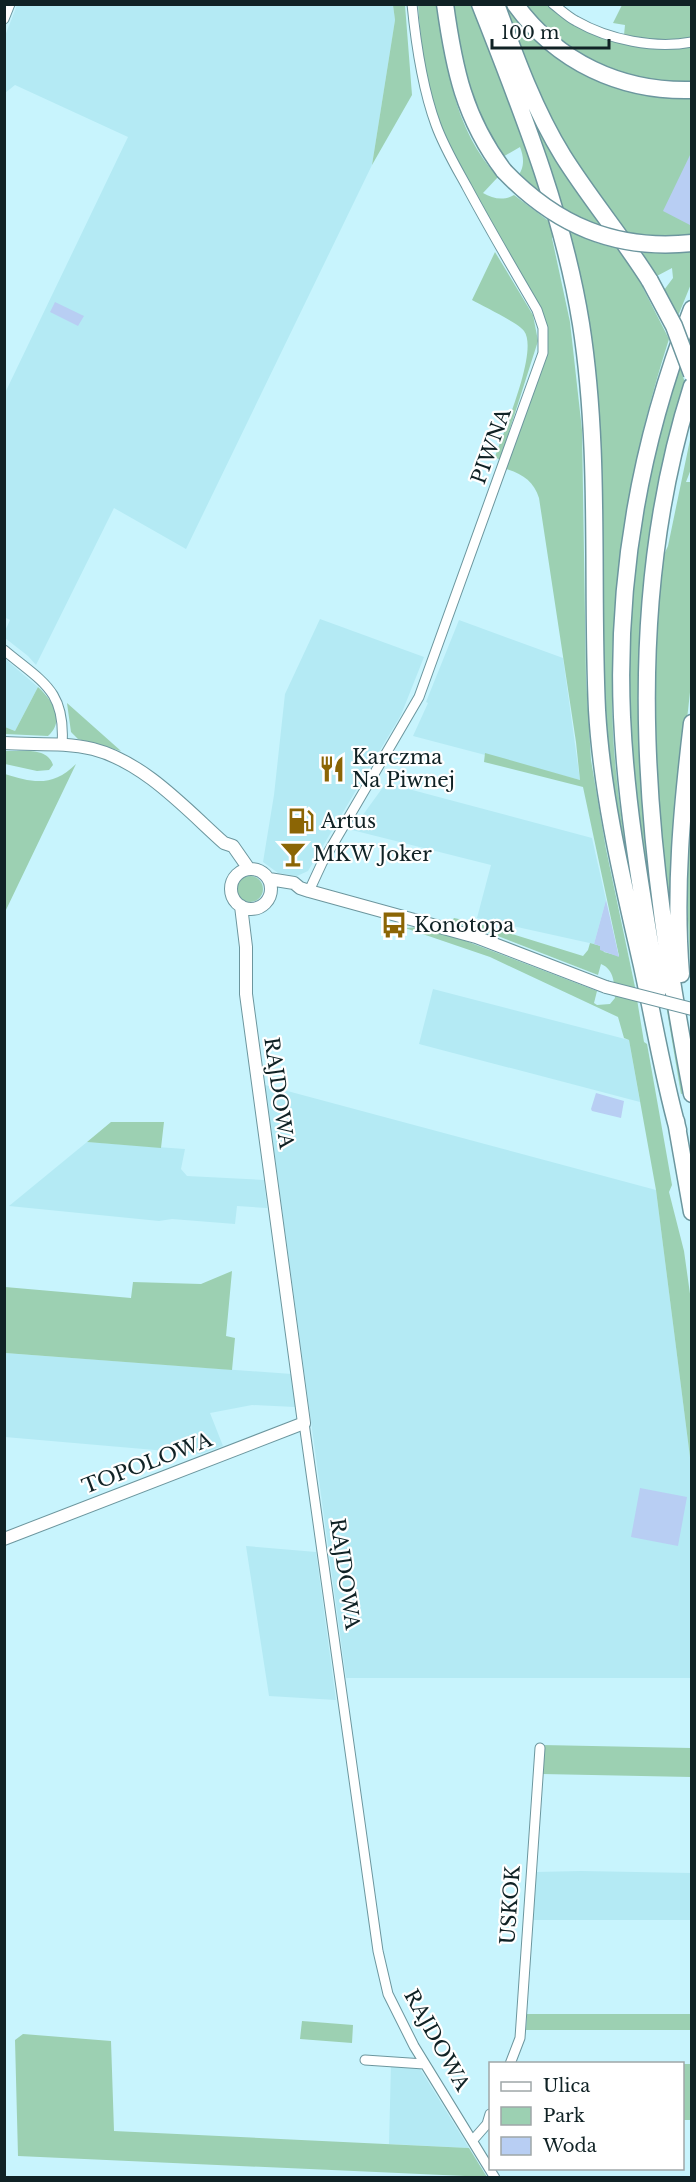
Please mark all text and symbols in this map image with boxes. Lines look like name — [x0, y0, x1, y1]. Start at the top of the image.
scale bar — [492, 12, 609, 50]
text: 100 m — [501, 22, 559, 44]
street label: PIWNA — [466, 404, 516, 487]
place label: Karczma Na Piwnej — [352, 745, 455, 792]
restaurant icon: Karczma Na Piwnej — [317, 754, 347, 784]
fuel station icon: Artus — [286, 806, 316, 836]
place label: Artus — [320, 809, 376, 833]
bar icon: MKW Joker — [278, 839, 308, 869]
place label: MKW Joker — [313, 842, 432, 866]
bus stop icon: Konotopa — [379, 910, 409, 940]
place label: Konotopa — [414, 913, 515, 937]
street label: RAJDOWA — [259, 1036, 299, 1151]
street label: TOPOLOWA — [79, 1427, 216, 1499]
street label: RAJDOWA — [325, 1517, 365, 1632]
street label: USKOK — [495, 1864, 525, 1945]
street label: RAJDOWA — [399, 1985, 475, 2095]
legend — [489, 2062, 684, 2170]
text: Ulica — [543, 2075, 590, 2097]
text: Park — [543, 2105, 585, 2127]
text: Woda — [542, 2135, 597, 2157]

